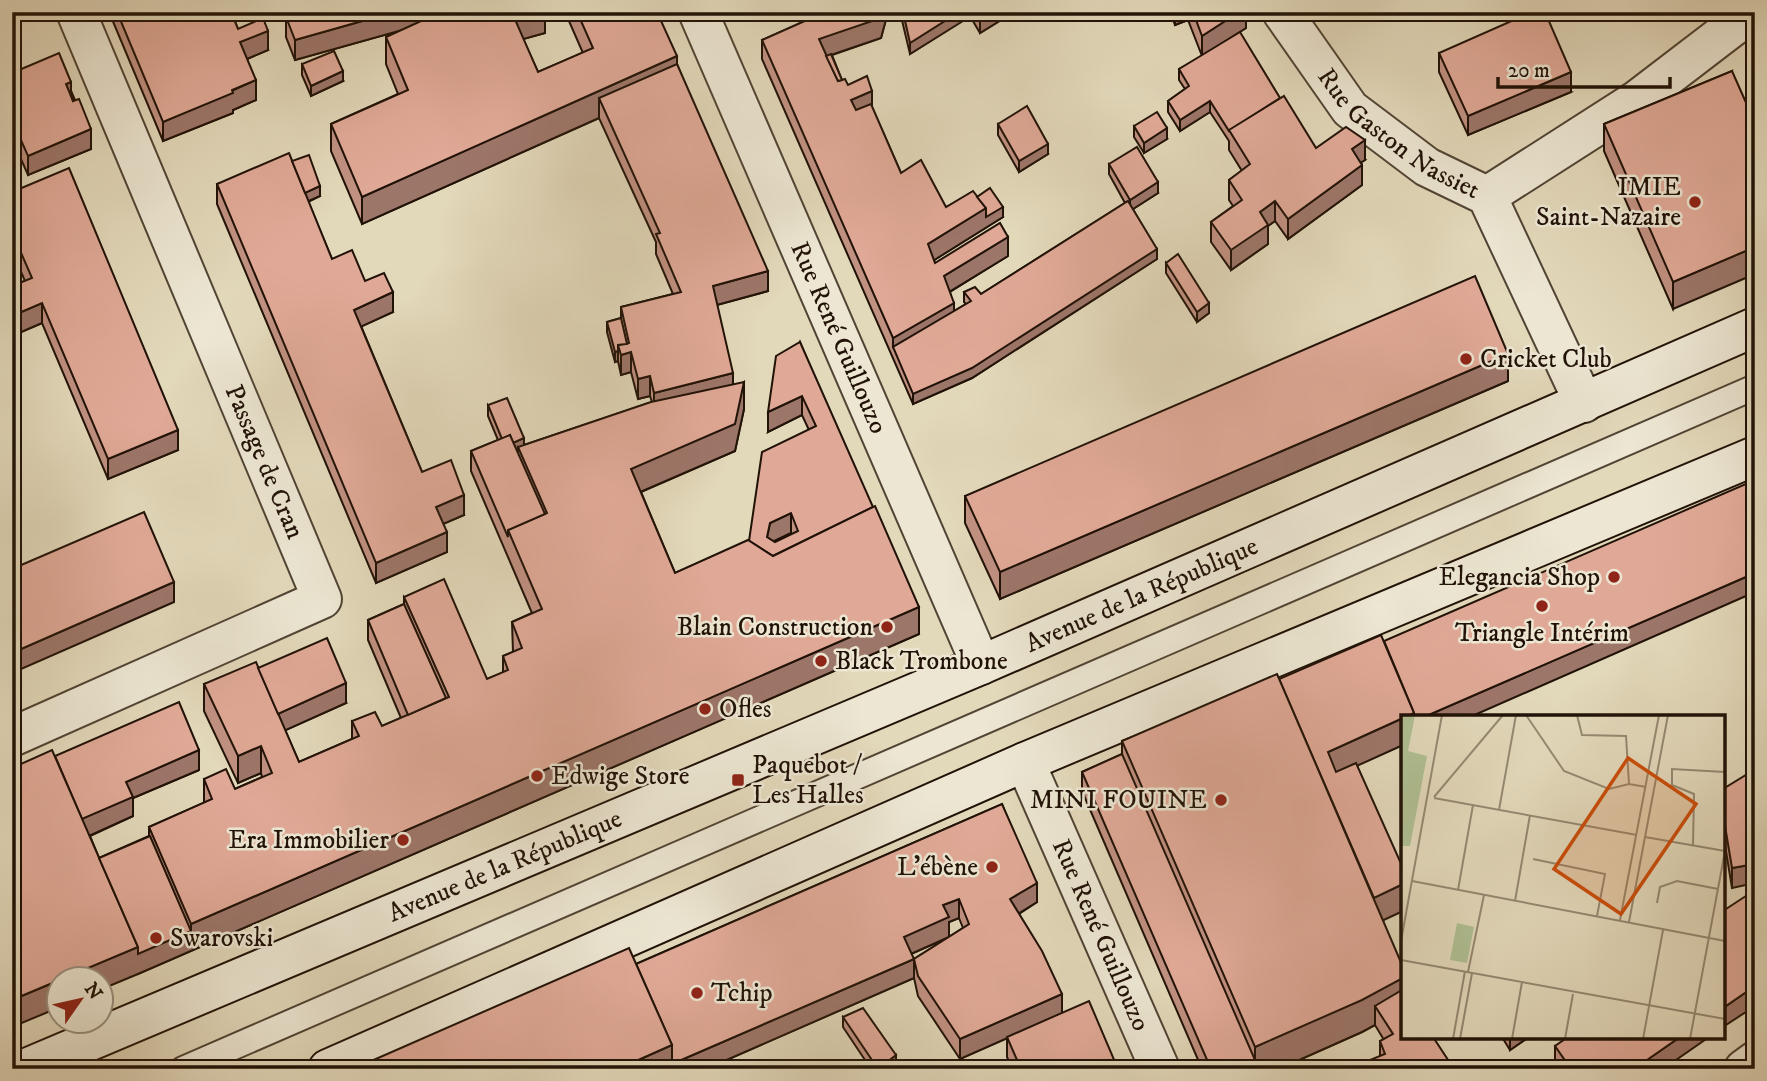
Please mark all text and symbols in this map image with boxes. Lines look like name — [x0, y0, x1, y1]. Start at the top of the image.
scale bar — [1498, 46, 1669, 90]
text: 20 m — [1508, 58, 1550, 84]
street label: Rue Gaston Nassiet — [1310, 62, 1485, 207]
place label: IMIE Saint-Nazaire — [1536, 171, 1681, 234]
marker: IMIE Saint-Nazaire — [1687, 194, 1703, 210]
street label: Rue René Guillouzo — [783, 237, 895, 439]
place label: Cricket Club — [1480, 343, 1612, 376]
marker: Cricket Club — [1458, 351, 1474, 367]
street label: Passage de Cran — [217, 380, 311, 544]
street label: Avenue de la République — [1020, 530, 1263, 660]
place label: Elegancia Shop — [1439, 561, 1600, 594]
marker: Elegancia Shop — [1606, 569, 1622, 585]
marker: Triangle Intérim — [1534, 598, 1550, 614]
place label: Blain Construction — [677, 611, 873, 644]
place label: Triangle Intérim — [1455, 617, 1629, 650]
marker: Blain Construction — [879, 619, 895, 635]
place label: Black Trombone — [835, 645, 1008, 678]
marker: Black Trombone — [813, 653, 829, 669]
place label: Ofles — [719, 693, 772, 726]
marker: Ofles — [697, 701, 713, 717]
inset map — [1401, 715, 1725, 1039]
place label: Paquebot / Les Halles — [752, 749, 864, 812]
place label: Edwige Store — [551, 760, 690, 793]
marker: Edwige Store — [529, 768, 545, 784]
marker: Paquebot / Les Halles — [730, 772, 746, 788]
place label: MINI FOUINE — [1030, 784, 1207, 817]
marker: MINI FOUINE — [1213, 792, 1229, 808]
street label: Avenue de la République — [383, 802, 627, 930]
place label: Era Immobilier — [228, 824, 389, 857]
marker: Era Immobilier — [395, 832, 411, 848]
street label: Rue René Guillouzo — [1044, 834, 1158, 1036]
place label: L'ébène — [897, 851, 978, 884]
marker: L'ébène — [984, 859, 1000, 875]
place label: Swarovski — [170, 922, 273, 955]
marker: Swarovski — [148, 930, 164, 946]
north arrow — [46, 965, 116, 1036]
place label: Tchip — [711, 977, 773, 1010]
text: N — [79, 978, 107, 1005]
marker: Tchip — [689, 985, 705, 1001]

